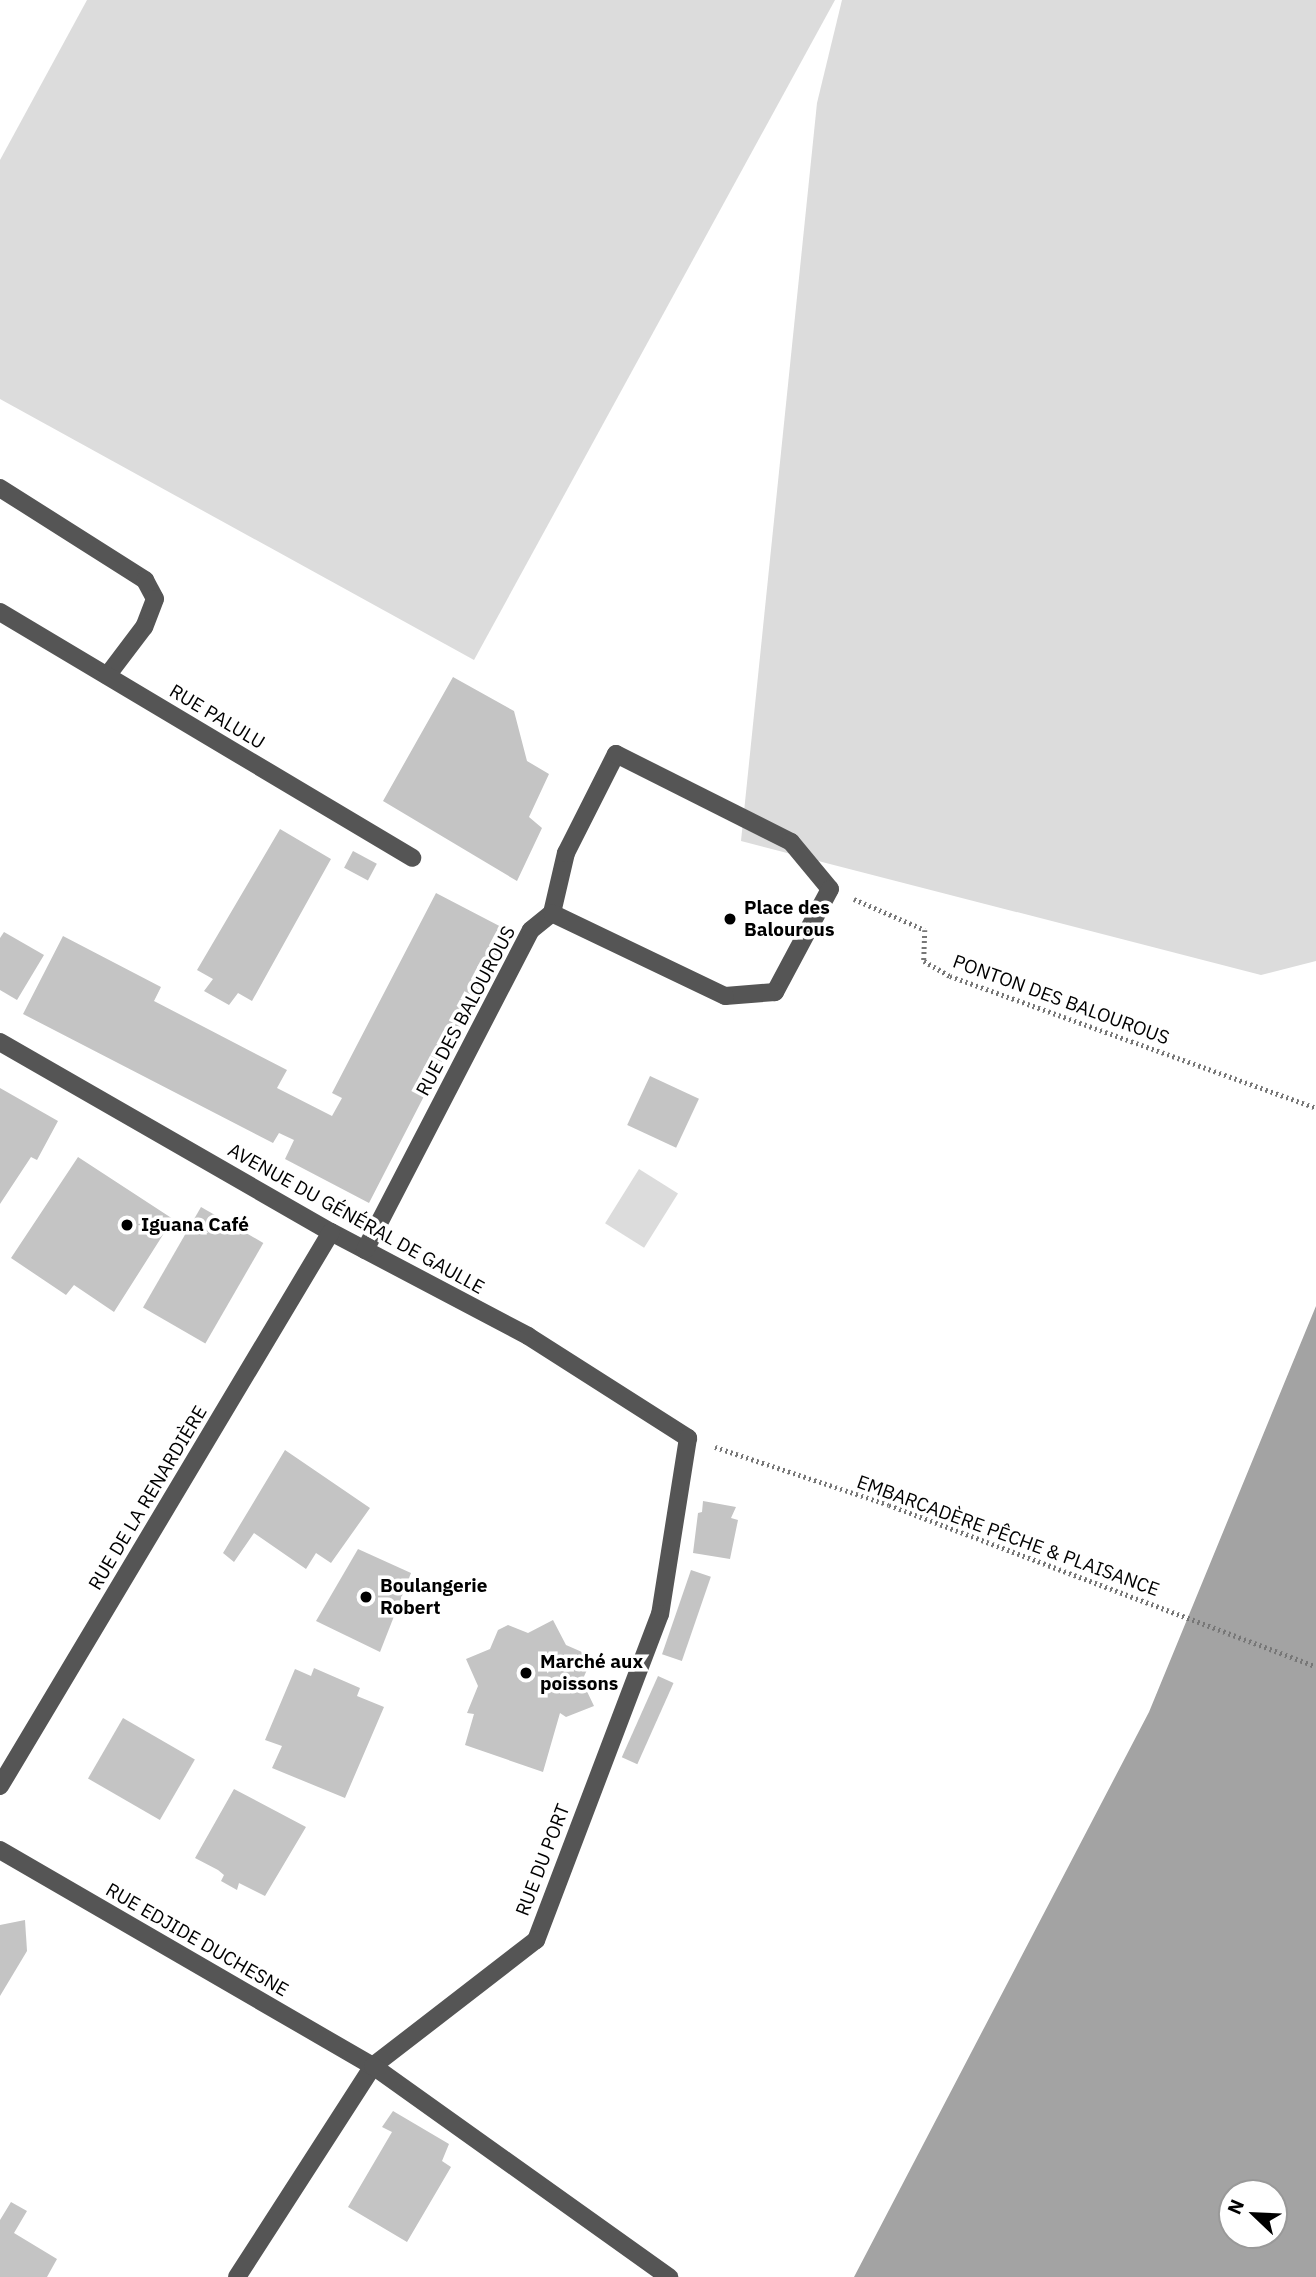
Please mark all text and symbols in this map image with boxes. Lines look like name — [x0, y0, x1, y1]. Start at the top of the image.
street label: RUE PALULU — [165, 680, 269, 754]
place label: Place des Balourous — [744, 897, 834, 941]
marker: Place des Balourous — [722, 911, 738, 927]
street label: RUE DES BALOUROUS — [412, 922, 520, 1100]
street label: PONTON DES BALOUROUS — [950, 950, 1172, 1050]
street label: AVENUE DU GÉNÉRAL DE GAULLE — [224, 1139, 488, 1299]
place label: Iguana Café — [141, 1214, 249, 1236]
marker: Iguana Café — [119, 1217, 135, 1233]
street label: RUE DE LA RENARDIÈRE — [84, 1402, 212, 1594]
street label: EMBARCADÈRE PÊCHE & PLAISANCE — [854, 1471, 1162, 1601]
place label: Boulangerie Robert — [380, 1575, 487, 1619]
marker: Boulangerie Robert — [358, 1589, 374, 1605]
place label: Marché aux poissons — [540, 1651, 643, 1695]
marker: Marché aux poissons — [518, 1665, 534, 1681]
street label: RUE DU PORT — [511, 1801, 575, 1919]
street label: RUE EDJIDE DUCHESNE — [102, 1878, 292, 2002]
north arrow — [1218, 2179, 1288, 2249]
text: N — [1222, 2196, 1249, 2218]

